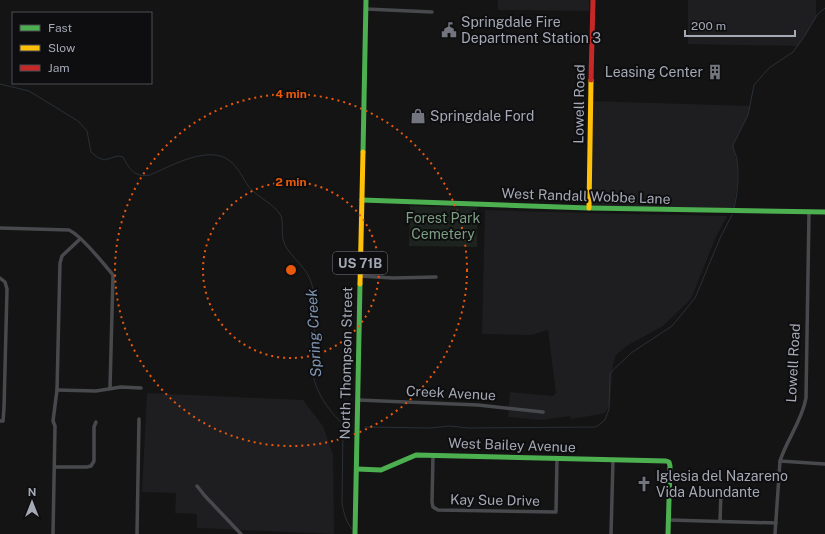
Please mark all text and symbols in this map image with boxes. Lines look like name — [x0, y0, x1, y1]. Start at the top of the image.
legend — [12, 12, 152, 84]
scale bar — [685, 12, 795, 38]
place label: Springdale Fire Department Station 3 — [461, 14, 601, 46]
text: 200 m — [691, 19, 726, 33]
text: Fast — [48, 21, 73, 35]
public building icon: Springdale Fire Department Station 3 — [440, 21, 458, 39]
text: Slow — [48, 41, 76, 55]
text: Jam — [48, 61, 70, 75]
building icon: Leasing Center — [706, 63, 724, 81]
street label: Lowell Road — [570, 64, 588, 144]
place label: Leasing Center — [605, 64, 703, 80]
text: 4 min — [275, 87, 307, 101]
shop icon: Springdale Ford — [409, 107, 427, 125]
place label: Springdale Ford — [430, 108, 534, 124]
text: 2 min — [275, 175, 307, 189]
street label: West Randall Wobbe Lane — [501, 185, 671, 207]
park label: Forest Park Cemetery — [406, 210, 481, 242]
road number: US 71B — [333, 252, 387, 274]
centre of rings — [284, 263, 298, 277]
water label: Spring Creek — [303, 287, 324, 378]
street label: North Thompson Street — [337, 287, 355, 439]
street label: Lowell Road — [783, 323, 803, 403]
street label: Creek Avenue — [406, 383, 497, 403]
street label: West Bailey Avenue — [448, 435, 576, 455]
place label: Iglesia del Nazareno Vida Abundante — [656, 468, 788, 500]
church icon: Iglesia del Nazareno Vida Abundante — [635, 475, 653, 493]
north arrow — [12, 482, 52, 522]
text: N — [28, 486, 36, 498]
street label: Kay Sue Drive — [450, 491, 540, 509]

